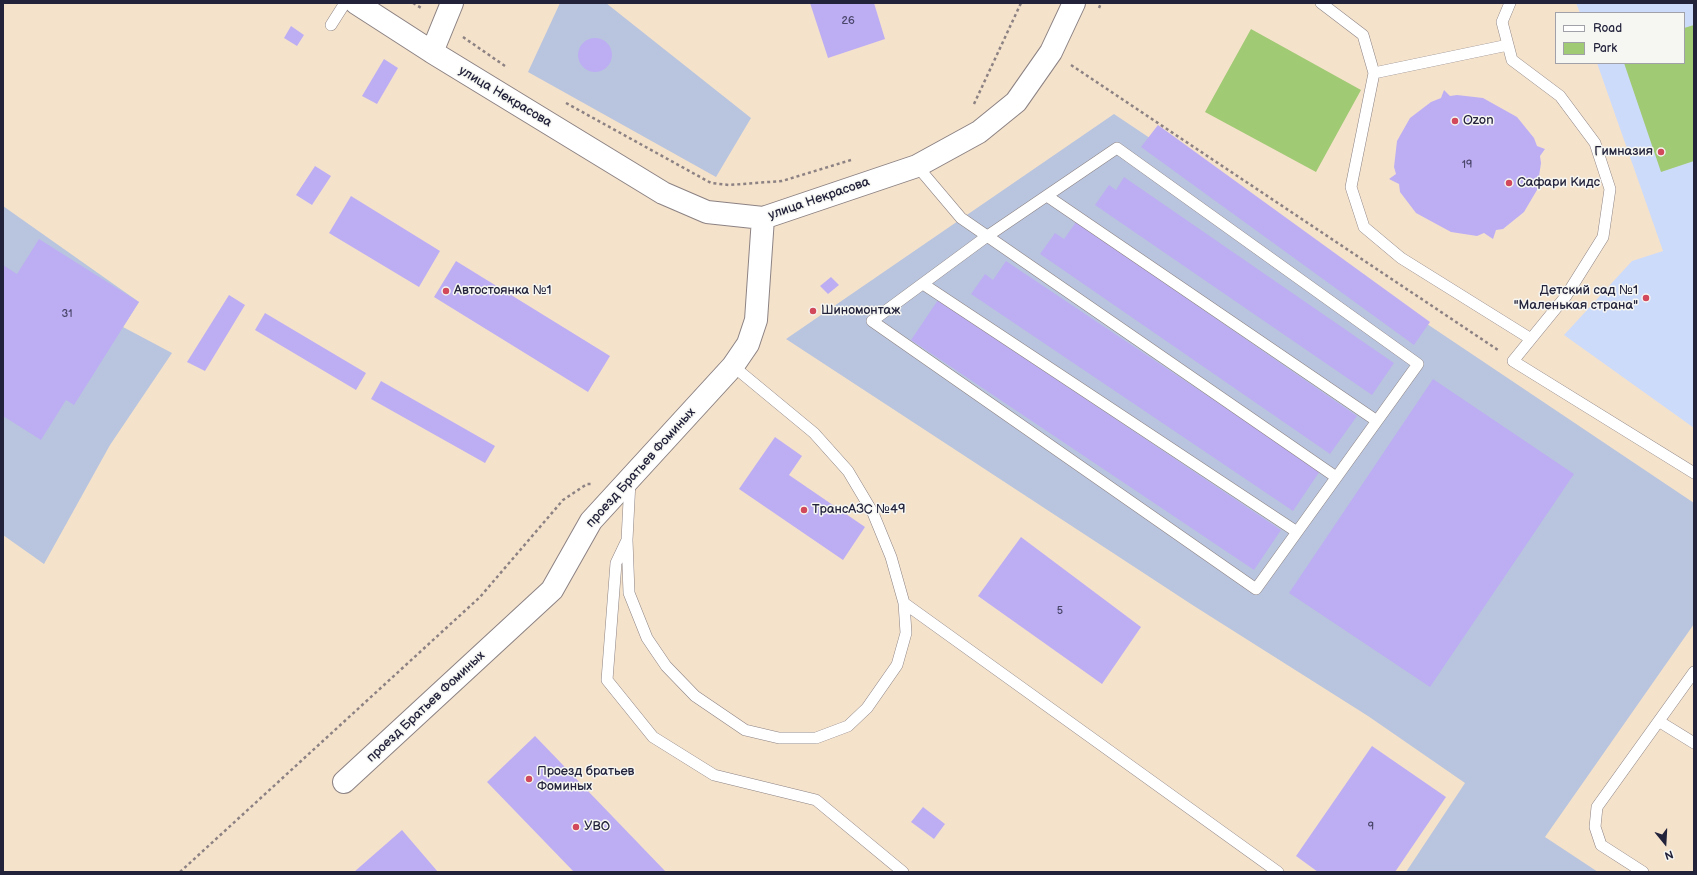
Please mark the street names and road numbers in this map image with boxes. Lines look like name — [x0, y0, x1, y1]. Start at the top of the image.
street label: улица Некрасова — [456, 63, 554, 131]
street label: улица Некрасова — [766, 174, 872, 224]
street label: проезд Братьев Фоминых — [583, 405, 699, 531]
street label: проезд Братьев Фоминых — [364, 648, 488, 766]

